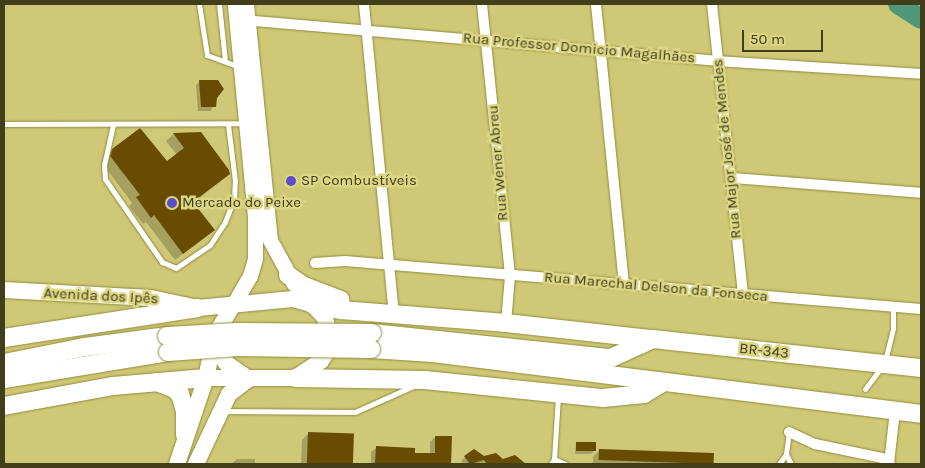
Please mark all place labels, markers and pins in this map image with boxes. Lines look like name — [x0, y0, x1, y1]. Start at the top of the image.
place label: SP Combustíveis — [301, 172, 417, 190]
marker: SP Combustíveis — [285, 175, 297, 187]
place label: Mercado do Peixe — [182, 194, 301, 212]
marker: Mercado do Peixe — [166, 197, 178, 209]

